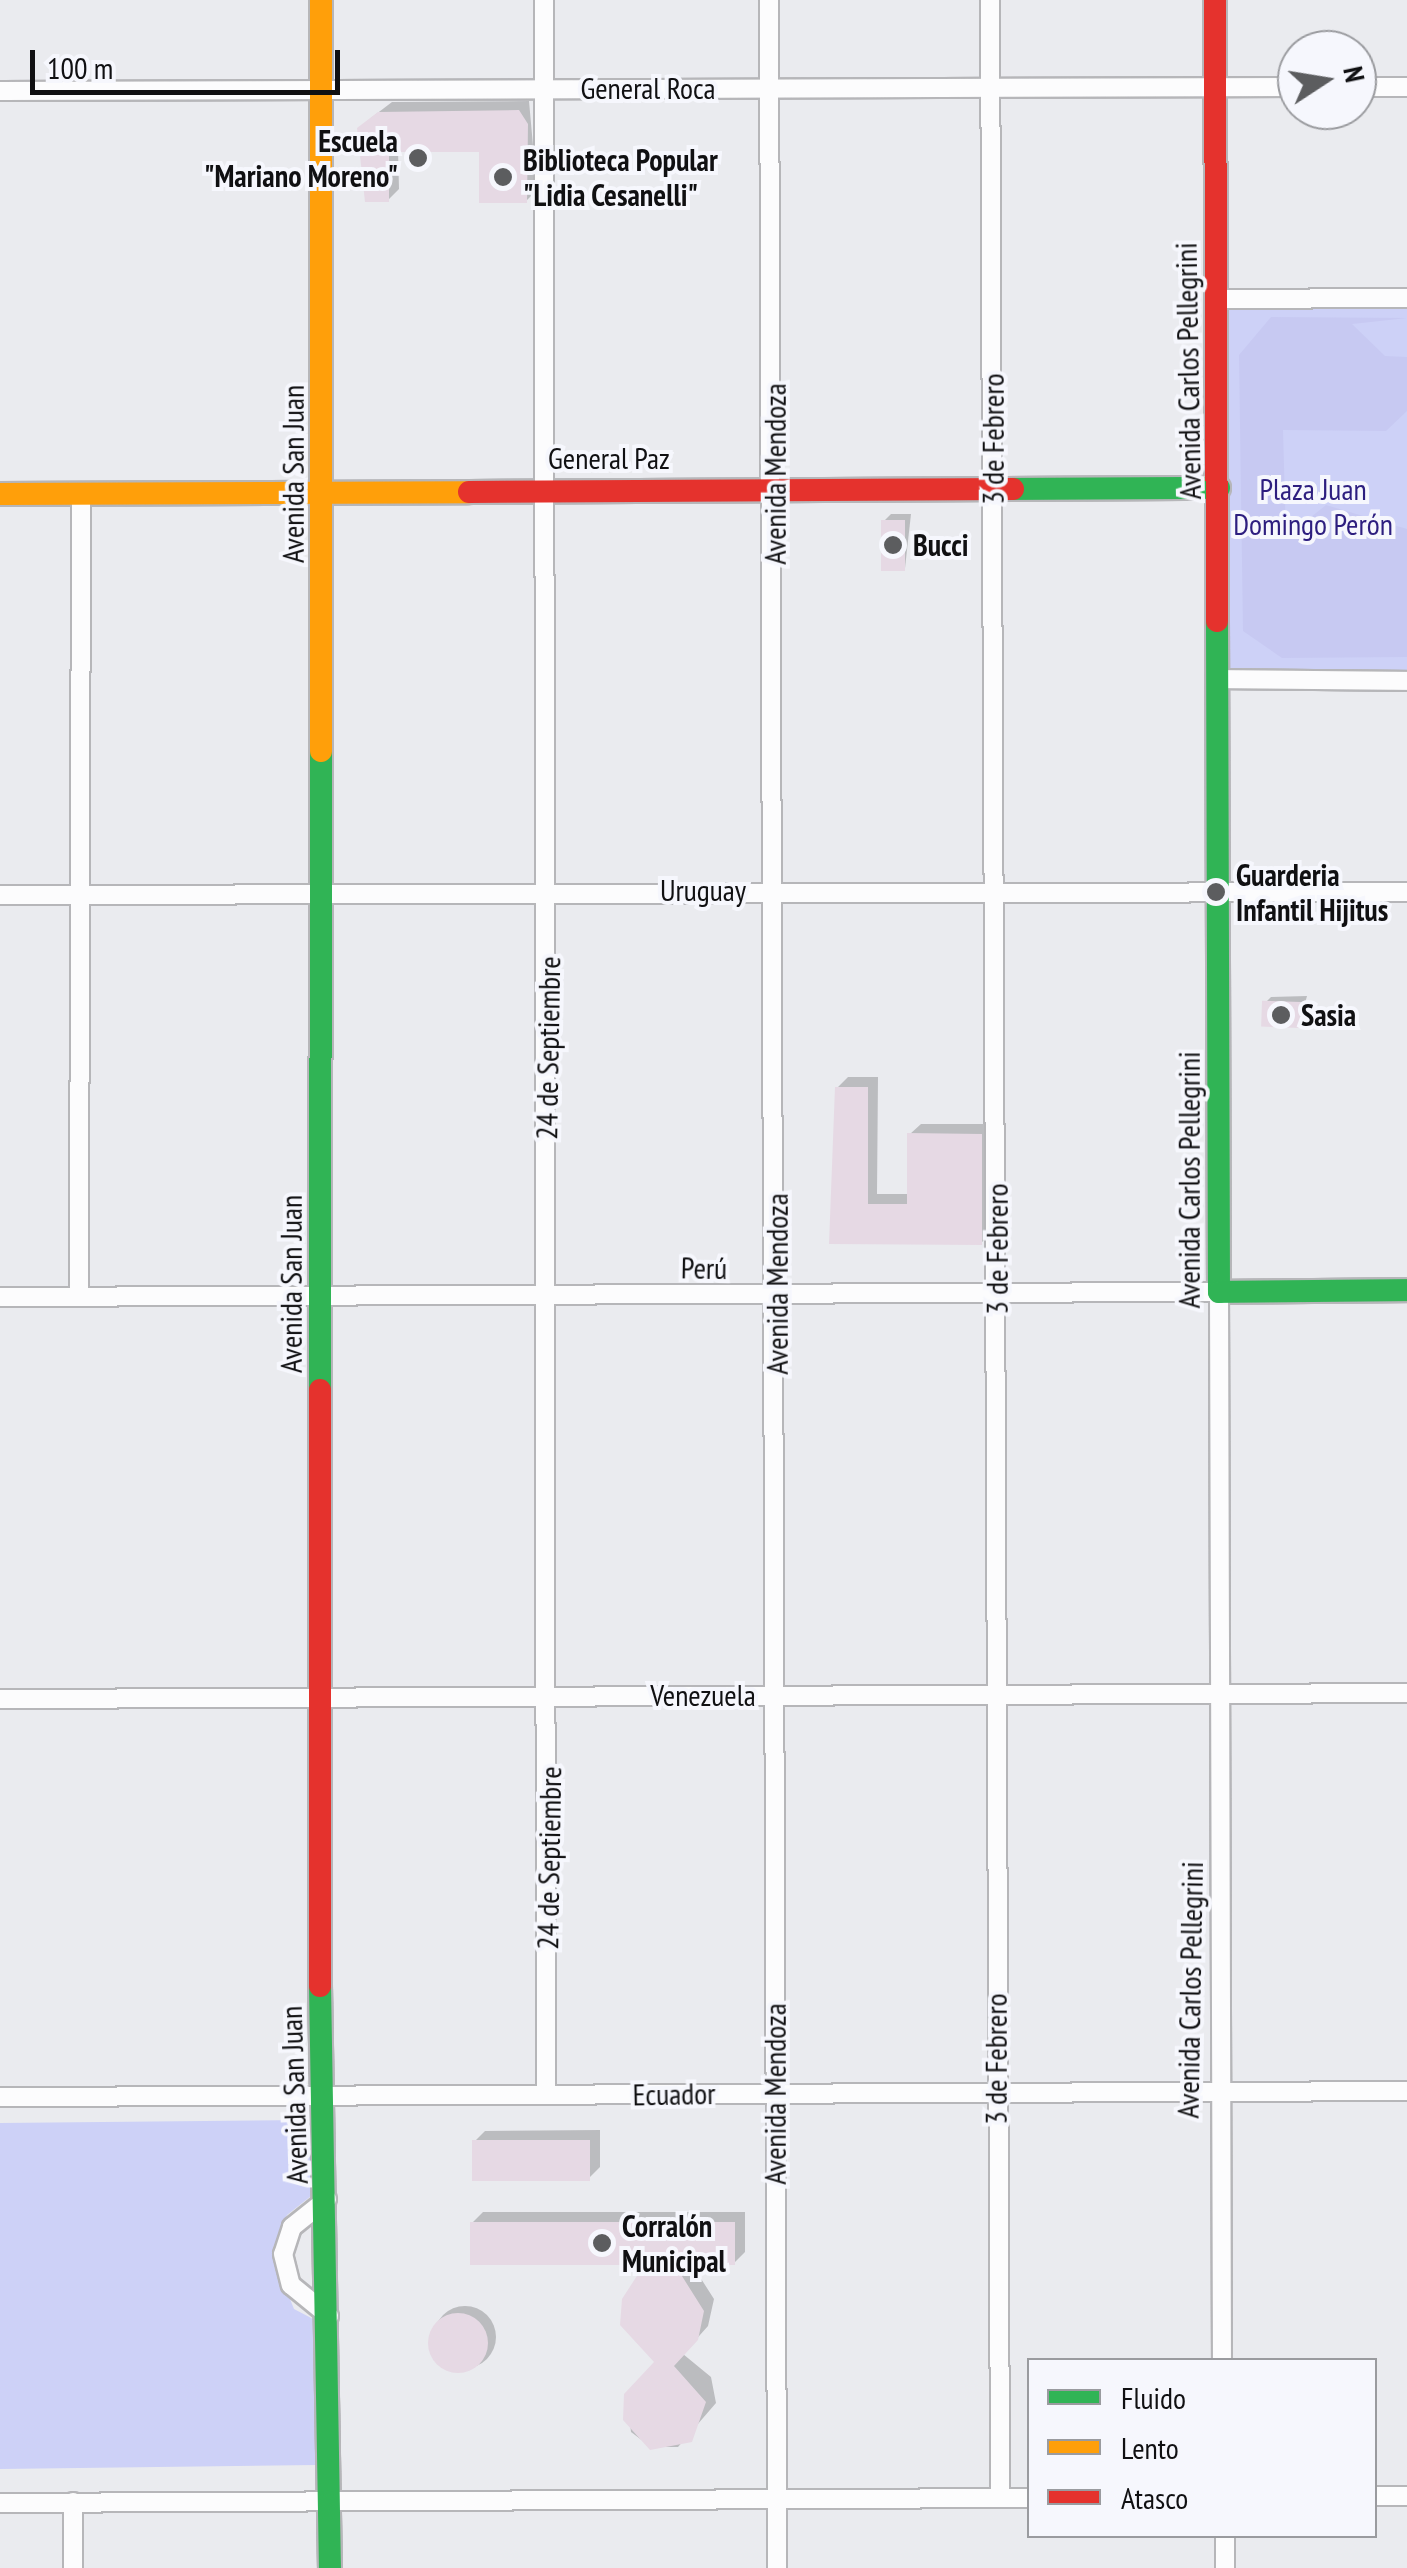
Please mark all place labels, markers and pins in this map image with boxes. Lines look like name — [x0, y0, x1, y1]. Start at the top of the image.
place label: Escuela "Mariano Moreno" — [204, 123, 398, 194]
place label: Biblioteca Popular "Lidia Cesanelli" — [523, 142, 718, 212]
marker: Escuela "Mariano Moreno" — [407, 147, 429, 169]
marker: Biblioteca Popular "Lidia Cesanelli" — [492, 166, 514, 188]
place label: Bucci — [913, 527, 968, 563]
marker: Bucci — [882, 534, 904, 556]
place label: Guarderia Infantil Hijitus — [1236, 857, 1388, 928]
marker: Guarderia Infantil Hijitus — [1205, 881, 1227, 903]
place label: Sasia — [1301, 997, 1356, 1033]
marker: Sasia — [1270, 1004, 1292, 1026]
place label: Corralón Municipal — [622, 2208, 726, 2278]
marker: Corralón Municipal — [591, 2232, 613, 2254]

